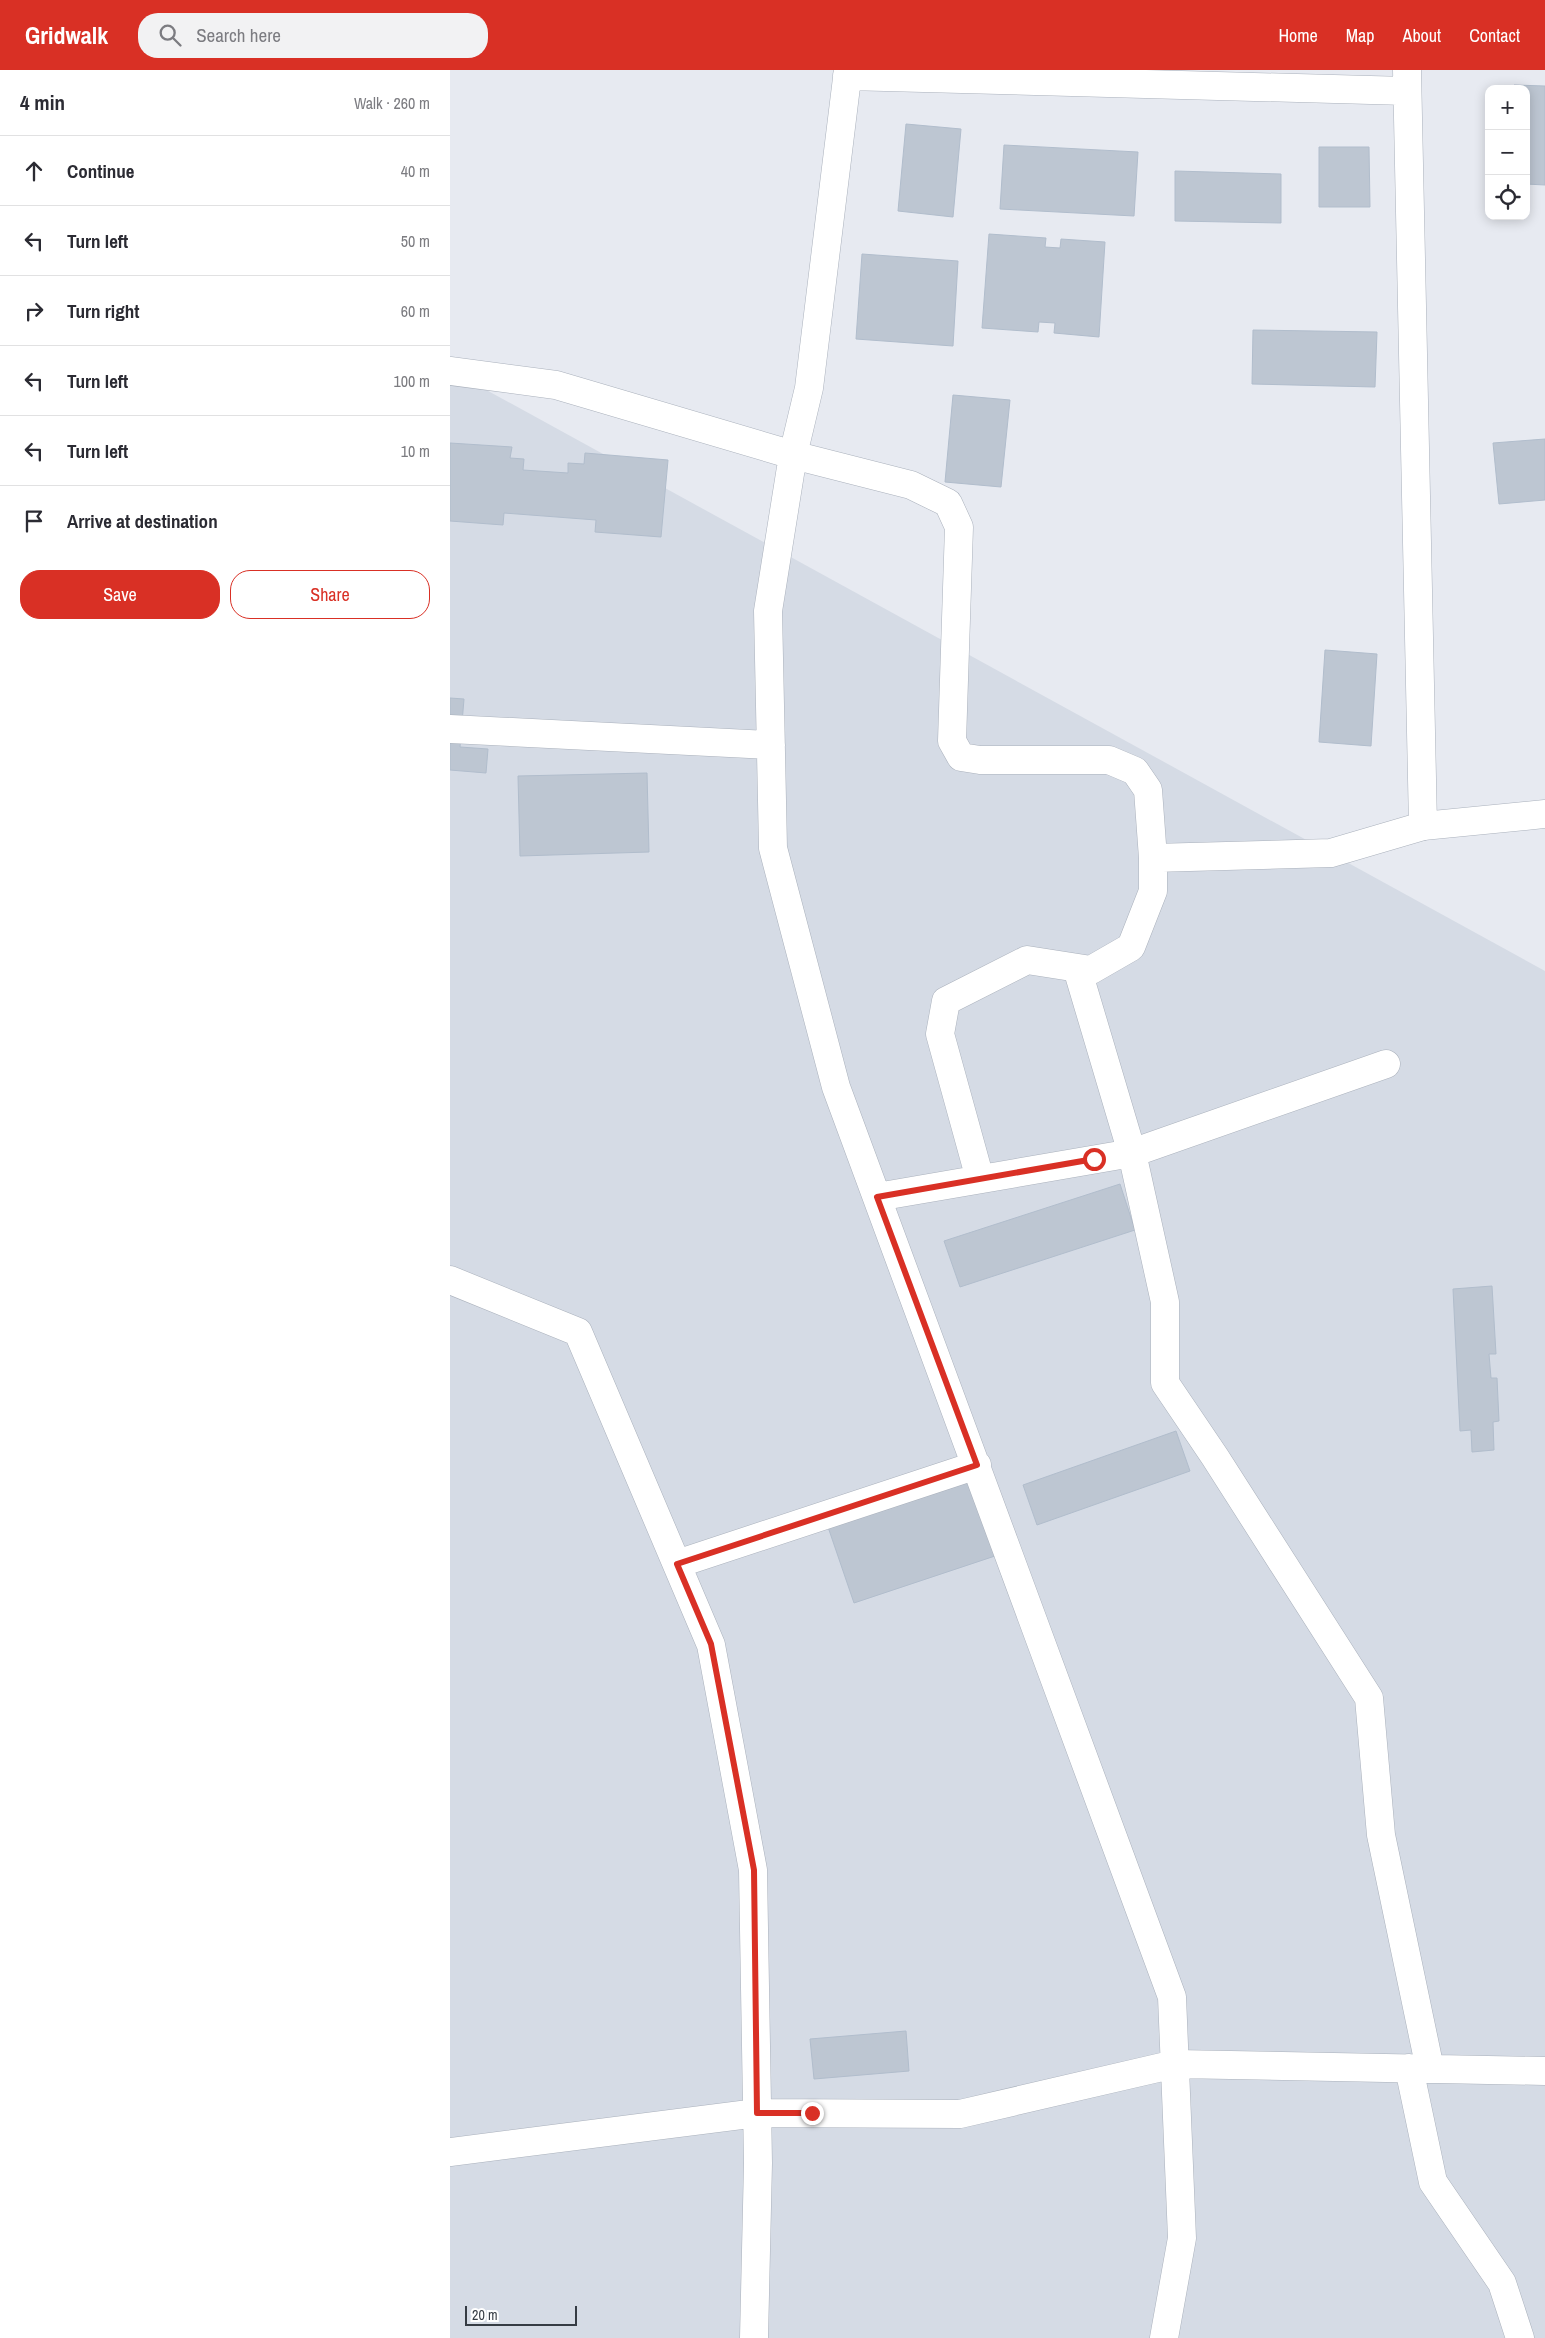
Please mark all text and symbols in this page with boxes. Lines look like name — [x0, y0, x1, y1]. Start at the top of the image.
search box — [138, 13, 488, 58]
text: Gridwalk — [25, 19, 108, 51]
icon: search — [156, 21, 184, 49]
text: Search here — [196, 22, 281, 48]
text: Home — [1278, 23, 1318, 48]
text: Map — [1346, 23, 1375, 48]
text: About — [1403, 23, 1441, 48]
text: Contact — [1469, 23, 1520, 48]
map controls — [1485, 85, 1530, 220]
button: + — [1485, 85, 1530, 130]
text: 4 min — [20, 88, 65, 117]
text: Walk · 260 m — [354, 92, 430, 114]
button: − — [1485, 130, 1530, 175]
icon: ahead — [20, 157, 48, 185]
text: Continue — [67, 158, 135, 184]
text: 40 m — [401, 160, 430, 182]
button: locate — [1485, 175, 1530, 220]
icon: left — [20, 227, 48, 255]
text: Turn left — [67, 228, 128, 254]
text: 50 m — [401, 230, 430, 252]
icon: right — [20, 297, 48, 325]
text: Turn right — [67, 298, 139, 324]
text: 60 m — [401, 300, 430, 322]
icon: left — [20, 367, 48, 395]
text: Turn left — [67, 368, 128, 394]
text: 100 m — [394, 370, 430, 392]
icon: left — [20, 437, 48, 465]
text: Turn left — [67, 438, 128, 464]
text: 10 m — [401, 440, 430, 462]
icon: arrive — [20, 507, 48, 535]
text: Arrive at destination — [67, 508, 218, 534]
button: Save — [20, 570, 220, 619]
button: Share — [230, 570, 430, 619]
route start — [1083, 1148, 1106, 1171]
route end — [801, 2102, 824, 2125]
scale bar — [465, 2303, 578, 2326]
text: 20 m — [472, 2306, 498, 2324]

